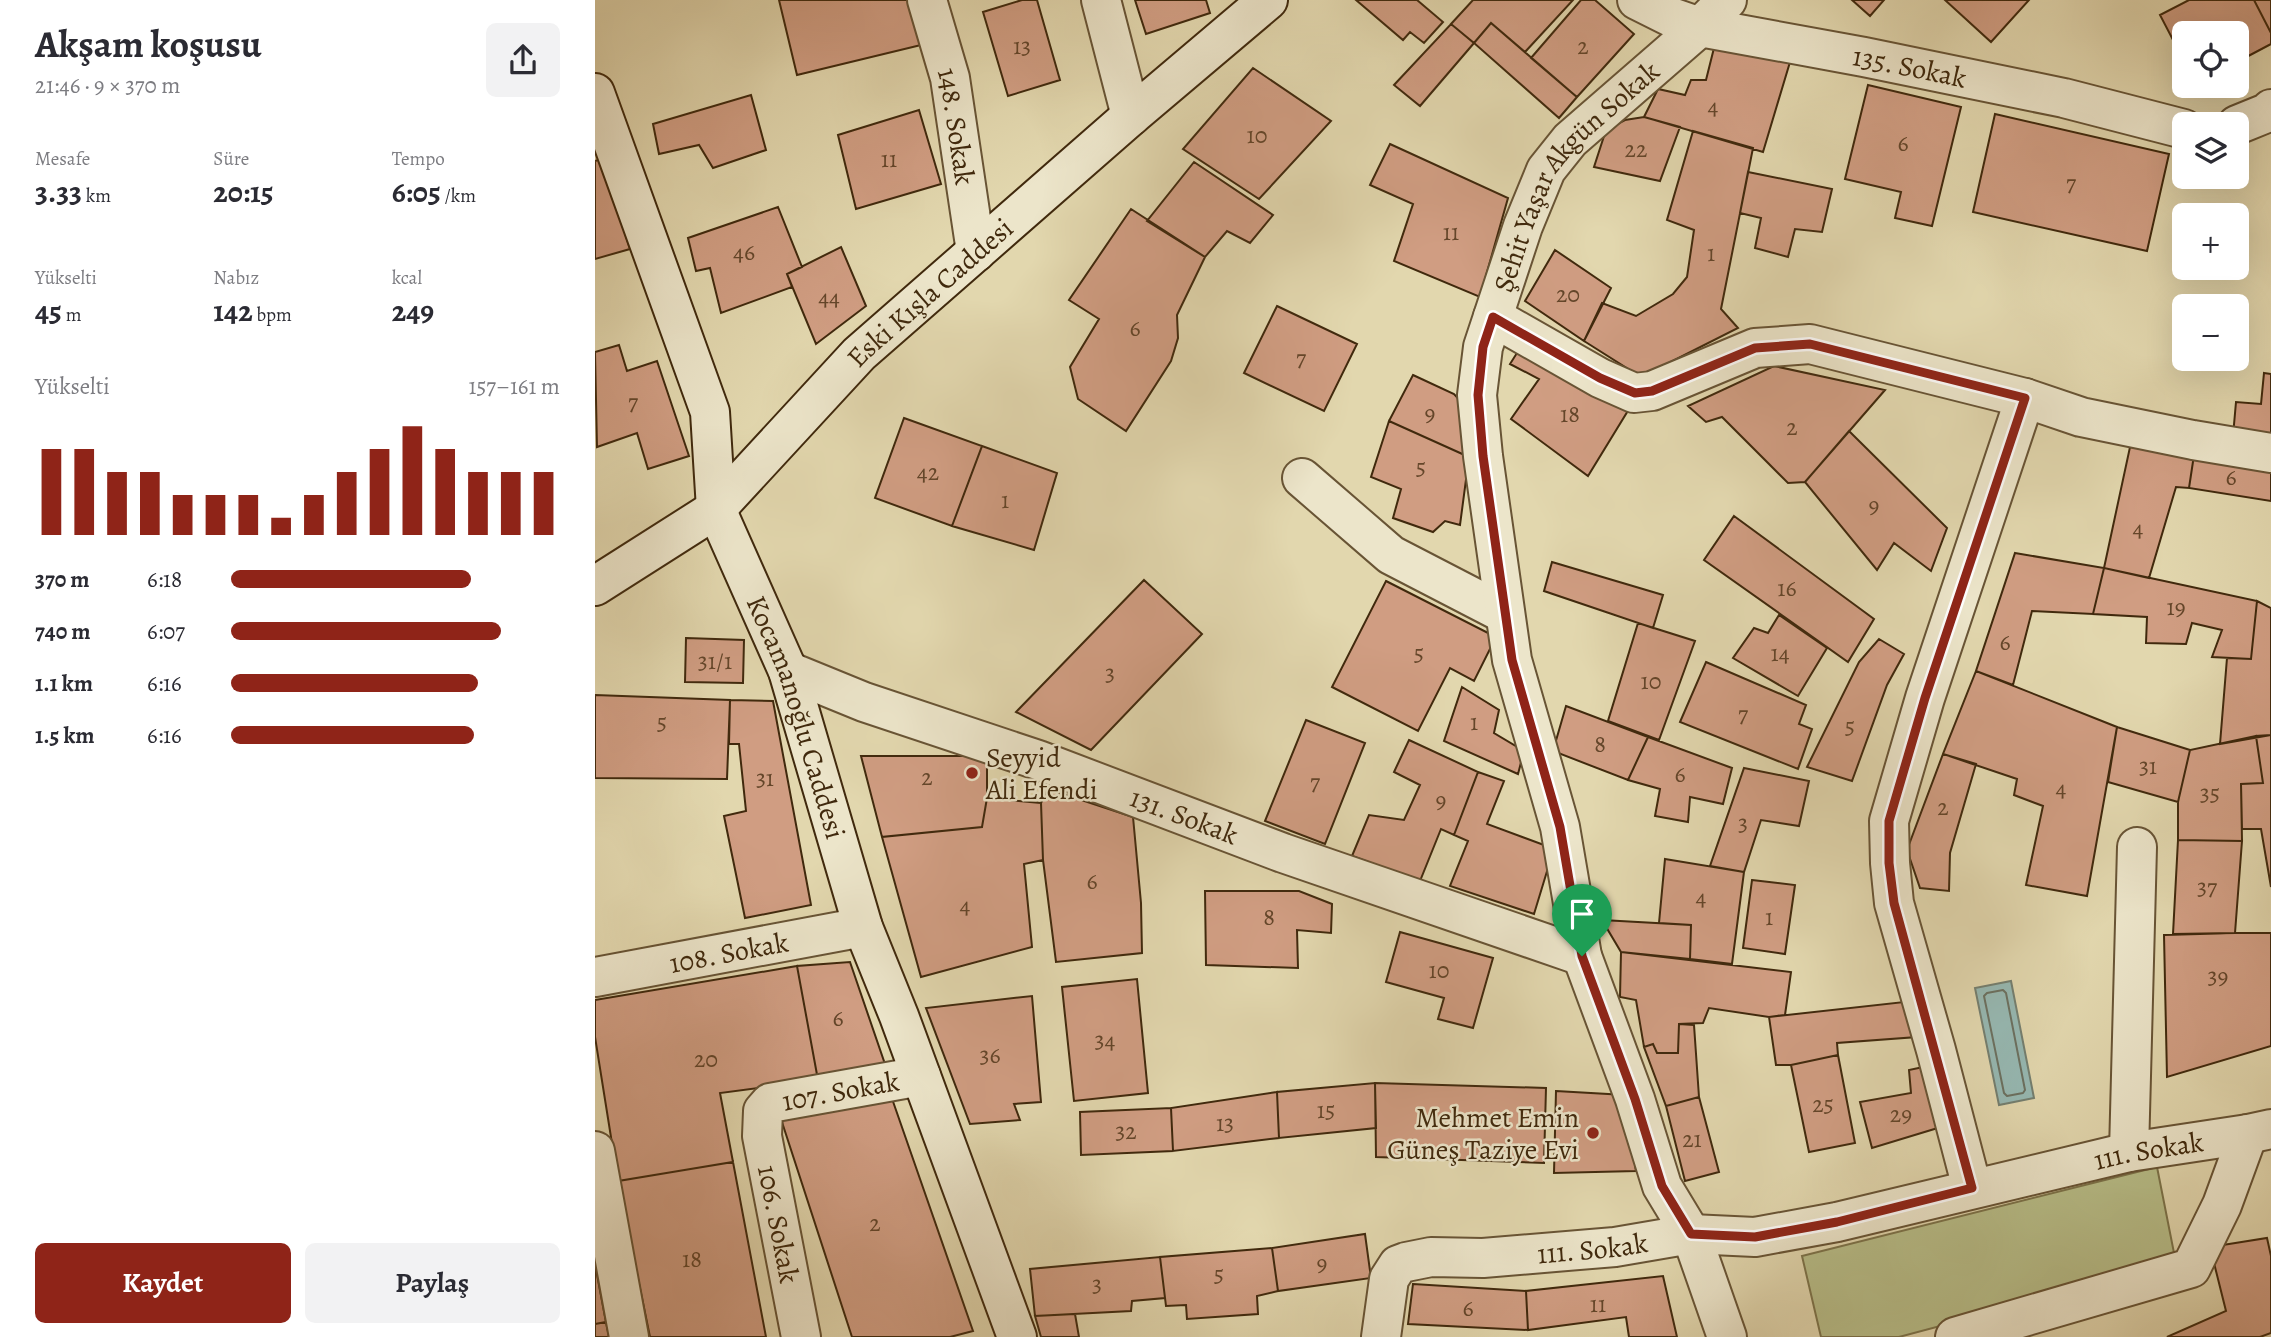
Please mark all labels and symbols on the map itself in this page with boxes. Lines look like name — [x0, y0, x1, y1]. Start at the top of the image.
house number: 13 — [1013, 30, 1031, 62]
house number: 2 — [1577, 30, 1589, 62]
street label: 135. Sokak — [1849, 37, 1970, 98]
street label: Şehit Yaşar Akgün Sokak — [1484, 53, 1668, 297]
street label: 148. Sokak — [928, 63, 984, 188]
house number: 4 — [1708, 90, 1719, 122]
house number: 10 — [1247, 119, 1268, 151]
house number: 6 — [1897, 127, 1909, 159]
house number: 22 — [1625, 133, 1647, 165]
house number: 11 — [881, 143, 897, 175]
house number: 7 — [2066, 167, 2077, 199]
street label: Eski Kışla Caddesi — [838, 210, 1022, 376]
house number: 11 — [1443, 216, 1459, 248]
house number: 46 — [733, 236, 755, 268]
house number: 1 — [1707, 237, 1715, 269]
house number: 20 — [1556, 278, 1580, 310]
house number: 44 — [818, 281, 840, 313]
house number: 6 — [1129, 312, 1141, 344]
house number: 7 — [1296, 342, 1307, 374]
house number: 7 — [628, 386, 639, 418]
house number: 9 — [1425, 397, 1435, 429]
house number: 18 — [1560, 398, 1580, 430]
house number: 2 — [1786, 411, 1798, 443]
house number: 5 — [1416, 451, 1426, 483]
house number: 42 — [917, 456, 939, 488]
house number: 6 — [2225, 461, 2237, 493]
house number: 1 — [1001, 484, 1009, 516]
house number: 9 — [1869, 489, 1879, 521]
house number: 4 — [2133, 512, 2144, 544]
house number: 16 — [1777, 572, 1797, 604]
street label: Kocamanoğlu Caddesi — [737, 590, 854, 844]
house number: 19 — [2166, 591, 2186, 623]
house number: 6 — [1999, 626, 2011, 658]
house number: 5 — [1414, 637, 1424, 669]
house number: 14 — [1770, 637, 1790, 669]
house number: 31/1 — [698, 645, 732, 677]
house number: 3 — [1105, 657, 1115, 689]
house number: 10 — [1641, 665, 1662, 697]
house number: 7 — [1738, 698, 1749, 730]
house number: 5 — [657, 706, 667, 738]
house number: 1 — [1470, 706, 1478, 738]
house number: 5 — [1845, 710, 1855, 742]
house number: 8 — [1594, 728, 1606, 760]
place label: Seyyid Ali Efendi — [985, 739, 1098, 809]
house number: 31 — [2139, 750, 2157, 782]
house number: 6 — [1674, 758, 1686, 790]
house number: 2 — [921, 761, 933, 793]
house number: 31 — [756, 762, 774, 794]
marker: Seyyid Ali Efendi — [964, 765, 980, 781]
house number: 7 — [1310, 766, 1321, 798]
house number: 4 — [2056, 772, 2067, 804]
house number: 35 — [2200, 777, 2220, 809]
street label: 131. Sokak — [1124, 779, 1244, 854]
house number: 9 — [1436, 784, 1446, 816]
house number: 2 — [1937, 791, 1949, 823]
house number: 3 — [1738, 807, 1748, 839]
house number: 6 — [1086, 865, 1098, 897]
house number: 37 — [2197, 871, 2218, 903]
house number: 4 — [1696, 881, 1707, 913]
pin — [1552, 884, 1612, 956]
house number: 4 — [960, 889, 971, 921]
house number: 8 — [1263, 901, 1275, 933]
house number: 1 — [1765, 901, 1773, 933]
street label: 108. Sokak — [666, 923, 792, 983]
house number: 10 — [1429, 954, 1450, 986]
house number: 39 — [2208, 960, 2228, 992]
house number: 6 — [832, 1002, 844, 1034]
house number: 34 — [1095, 1024, 1116, 1056]
house number: 36 — [979, 1039, 1001, 1071]
house number: 20 — [694, 1043, 718, 1075]
street label: 107. Sokak — [779, 1062, 902, 1121]
house number: 25 — [1812, 1088, 1834, 1120]
house number: 15 — [1317, 1094, 1335, 1126]
house number: 29 — [1890, 1098, 1912, 1130]
place label: Mehmet Emin Güneş Taziye Evi — [1387, 1099, 1579, 1169]
house number: 13 — [1216, 1107, 1234, 1139]
house number: 32 — [1115, 1115, 1137, 1147]
house number: 21 — [1682, 1123, 1702, 1155]
street label: 111. Sokak — [2090, 1123, 2206, 1180]
marker: Mehmet Emin Güneş Taziye Evi — [1585, 1125, 1601, 1141]
street label: 106. Sokak — [748, 1162, 808, 1287]
house number: 2 — [869, 1207, 881, 1239]
street label: 111. Sokak — [1536, 1224, 1651, 1273]
house number: 18 — [682, 1243, 702, 1275]
house number: 9 — [1317, 1247, 1327, 1279]
house number: 5 — [1214, 1258, 1224, 1290]
house number: 3 — [1092, 1268, 1102, 1300]
house number: 11 — [1590, 1288, 1606, 1320]
house number: 6 — [1462, 1292, 1474, 1324]

